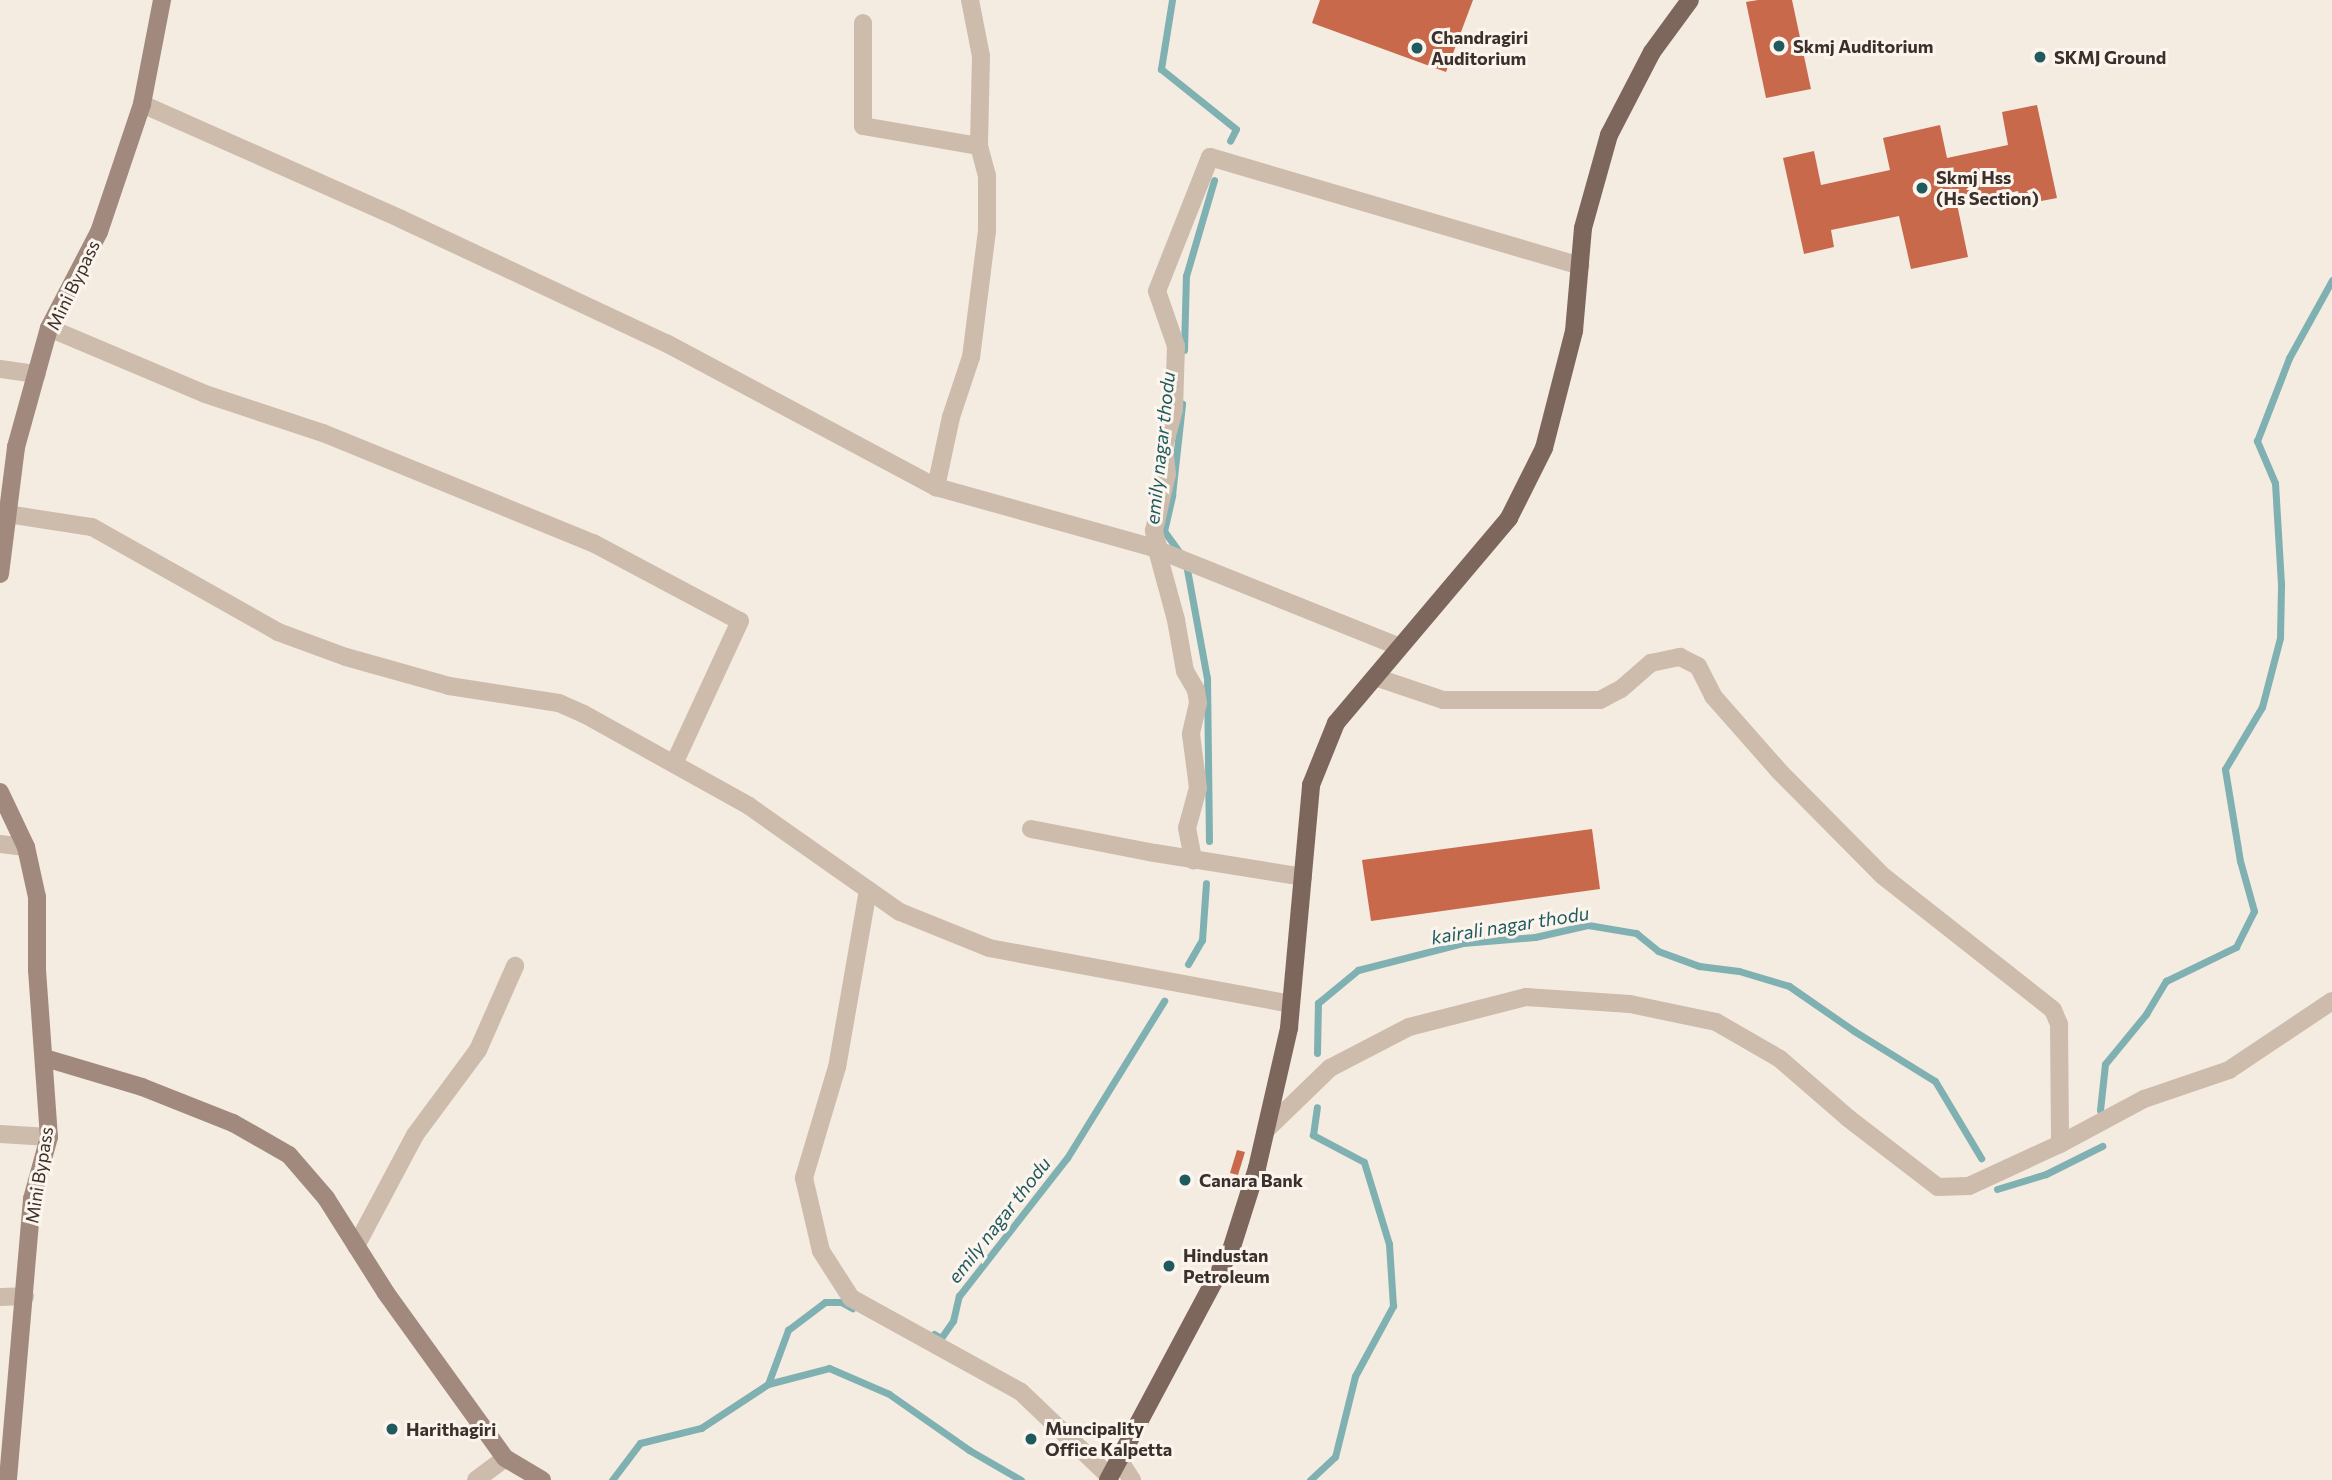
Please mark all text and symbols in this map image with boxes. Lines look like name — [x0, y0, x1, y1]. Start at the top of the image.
place label: Chandragiri Auditorium — [1431, 27, 1528, 70]
place label: Skmj Auditorium — [1793, 35, 1934, 57]
marker: Skmj Auditorium — [1771, 38, 1787, 54]
marker: Chandragiri Auditorium — [1409, 40, 1425, 56]
place label: SKMJ Ground — [2054, 46, 2166, 68]
marker: SKMJ Ground — [2032, 49, 2048, 65]
place label: Skmj Hss (Hs Section) — [1936, 167, 2039, 210]
marker: Skmj Hss (Hs Section) — [1914, 180, 1930, 196]
street label: Mini Bypass — [42, 236, 104, 334]
water label: emily nagar thodu — [1141, 370, 1179, 526]
water label: kairali nagar thodu — [1429, 901, 1591, 949]
street label: Mini Bypass — [21, 1125, 57, 1225]
water label: emily nagar thodu — [943, 1152, 1055, 1288]
place label: Canara Bank — [1199, 1169, 1303, 1191]
marker: Canara Bank — [1177, 1172, 1193, 1188]
place label: Hindustan Petroleum — [1183, 1245, 1270, 1288]
marker: Hindustan Petroleum — [1161, 1258, 1177, 1274]
place label: Harithagiri — [406, 1418, 496, 1440]
place label: Muncipality Office Kalpetta — [1045, 1418, 1172, 1460]
marker: Harithagiri — [384, 1421, 400, 1437]
marker: Muncipality Office Kalpetta — [1023, 1431, 1039, 1447]

